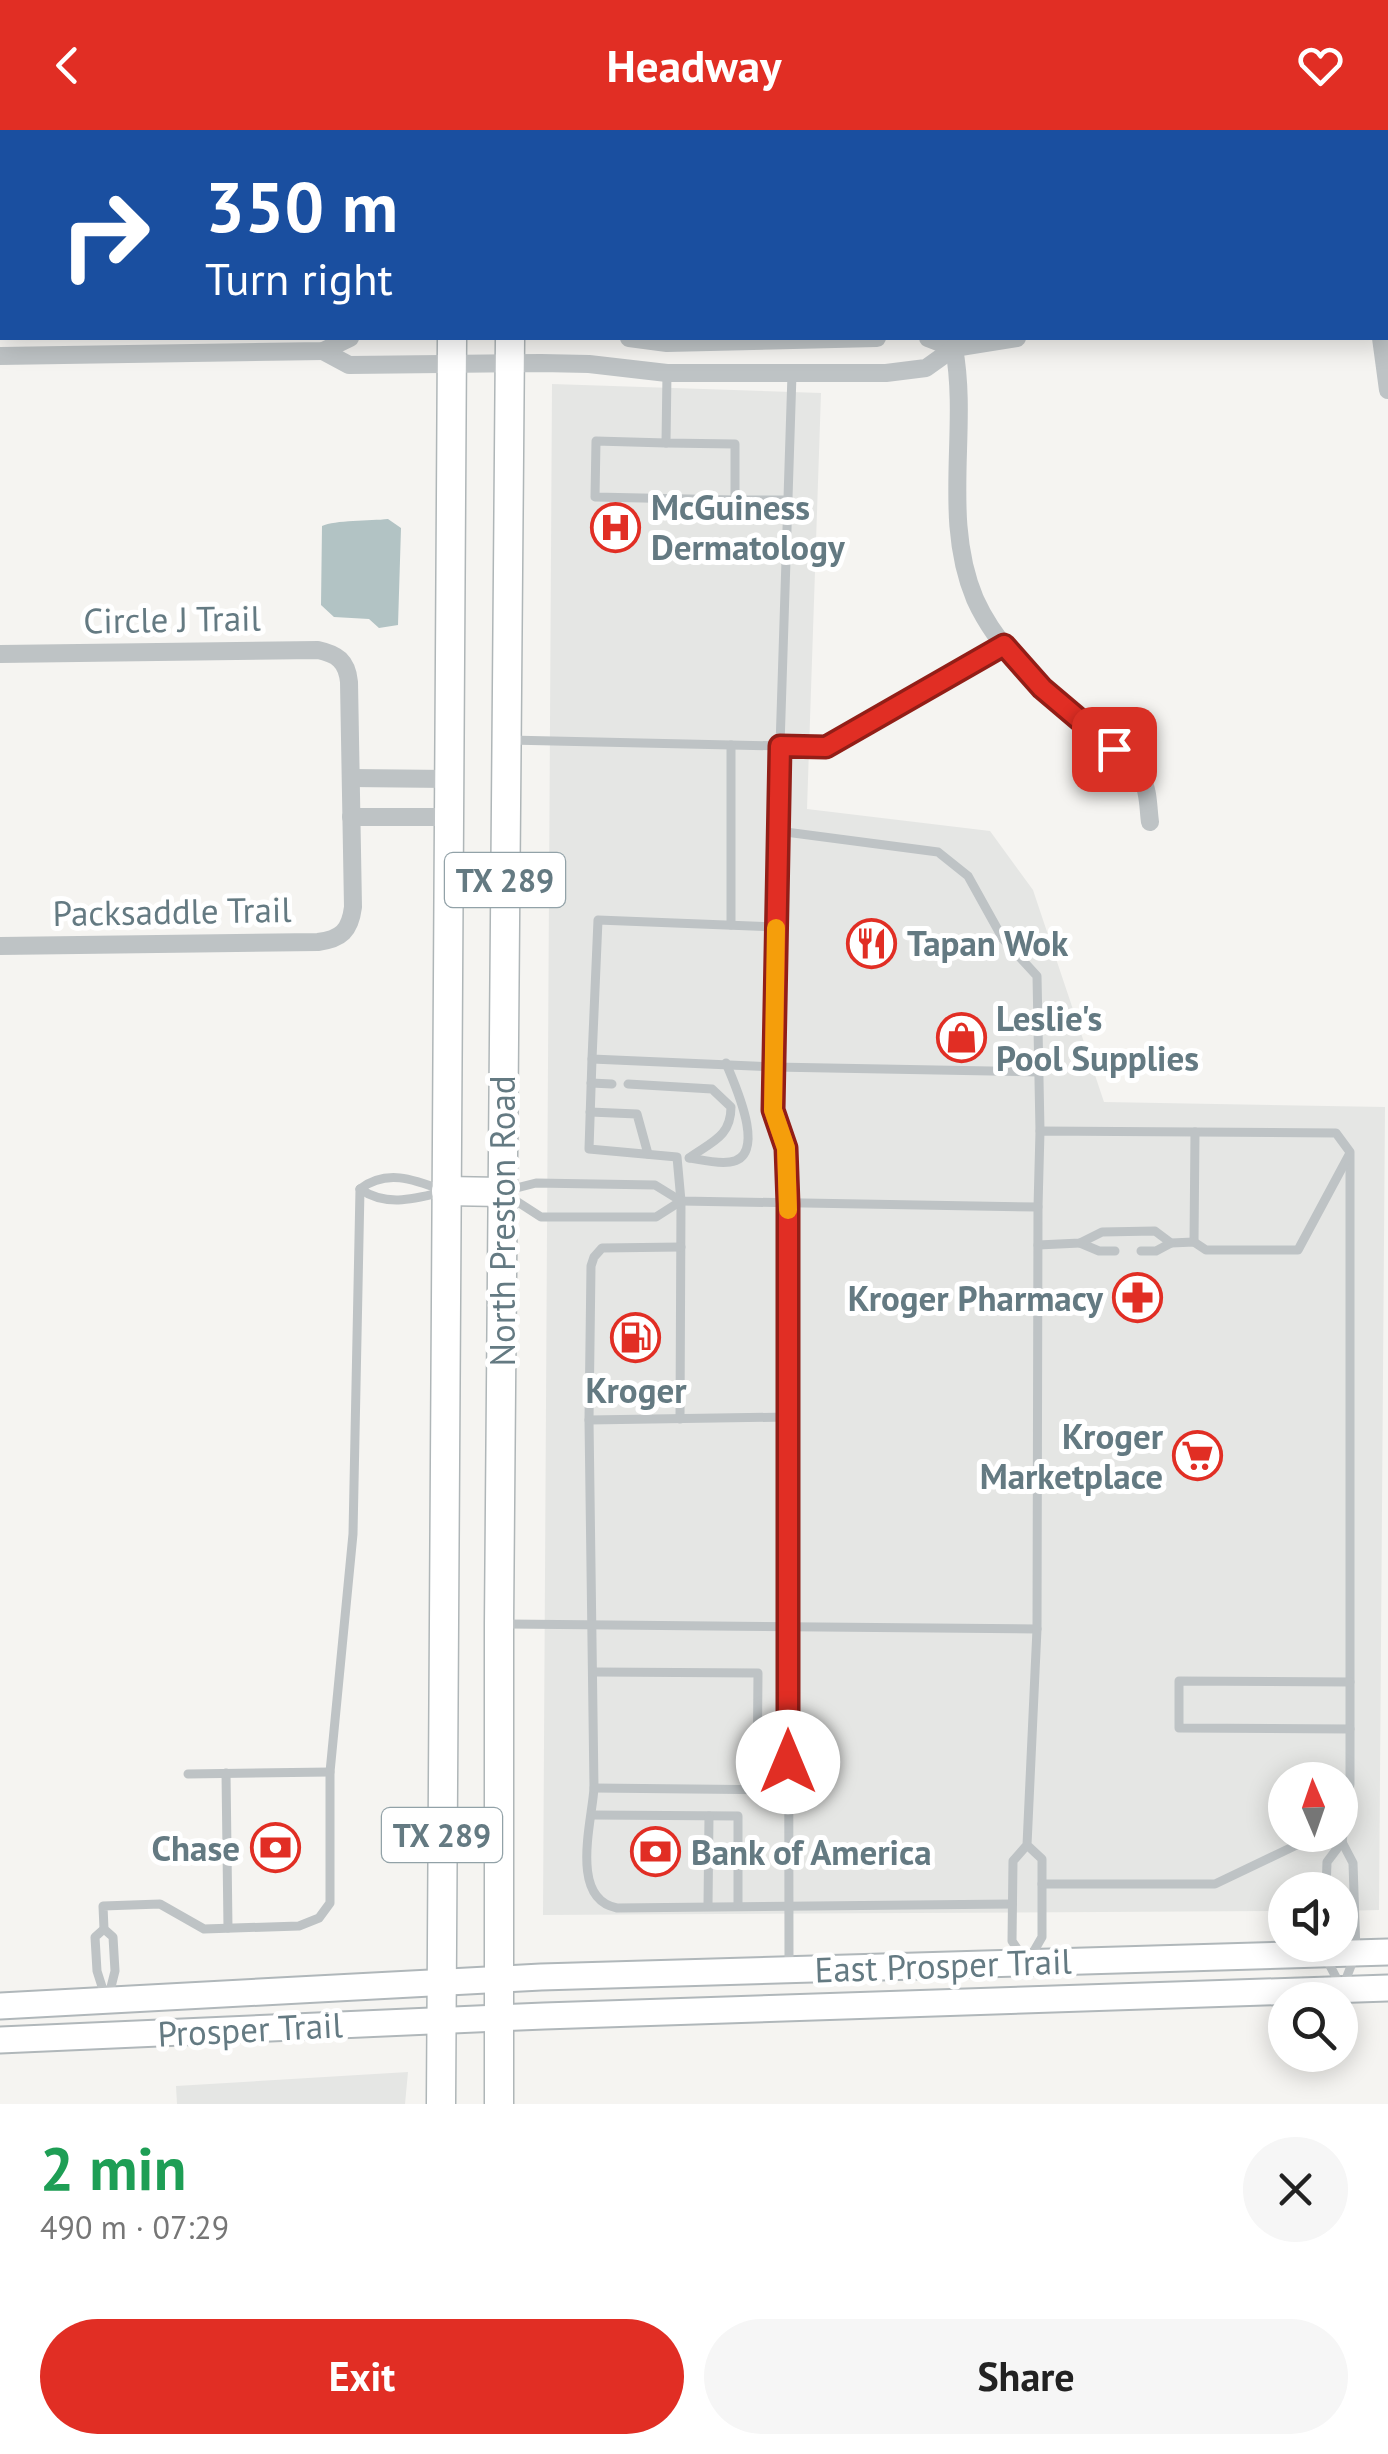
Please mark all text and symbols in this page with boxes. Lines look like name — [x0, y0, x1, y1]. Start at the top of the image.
text: Headway — [606, 36, 782, 94]
icon: back — [40, 38, 95, 93]
icon: heart — [1293, 38, 1348, 93]
text: 350 m — [205, 161, 398, 251]
icon: right — [40, 170, 170, 300]
text: Turn right — [205, 249, 393, 307]
place label: McGuiness Dermatology — [651, 484, 846, 570]
hospital icon: McGuiness Dermatology — [590, 501, 642, 553]
street label: Circle J Trail — [83, 594, 261, 644]
pin — [1072, 707, 1157, 792]
icon: arrive — [1087, 722, 1142, 777]
road number: TX 289 — [445, 853, 565, 907]
street label: Packsaddle Trail — [52, 886, 292, 936]
restaurant icon: Tapan Wok — [846, 917, 898, 969]
place label: Tapan Wok — [907, 920, 1069, 966]
place label: Leslie's Pool Supplies — [996, 995, 1199, 1081]
shop icon: Leslie's Pool Supplies — [935, 1012, 987, 1064]
street label: North Preston Road — [479, 1075, 525, 1367]
pharmacy icon: Kroger Pharmacy — [1112, 1272, 1164, 1324]
place label: Kroger Pharmacy — [848, 1275, 1104, 1321]
fuel station icon: Kroger — [610, 1312, 662, 1364]
place label: Kroger — [586, 1367, 687, 1413]
place label: Kroger Marketplace — [980, 1413, 1164, 1499]
supermarket icon: Kroger Marketplace — [1172, 1430, 1224, 1482]
position arrow — [736, 1710, 840, 1814]
north arrow — [1268, 1762, 1358, 1852]
map controls — [1268, 1762, 1358, 2072]
road number: TX 289 — [382, 1808, 502, 1862]
bank icon: Chase — [249, 1822, 301, 1874]
place label: Chase — [151, 1825, 240, 1871]
bank icon: Bank of America — [630, 1826, 682, 1878]
place label: Bank of America — [691, 1829, 932, 1875]
button: sound — [1268, 1872, 1358, 1962]
street label: East Prosper Trail — [814, 1938, 1072, 1992]
button: search — [1268, 1982, 1358, 2072]
street label: Prosper Trail — [156, 2001, 344, 2057]
text: 2 min — [40, 2129, 186, 2207]
button: close — [1243, 2137, 1348, 2242]
text: 490 m · 07:29 — [40, 2206, 229, 2248]
button: Exit — [40, 2319, 684, 2434]
button: Share — [704, 2319, 1348, 2434]

